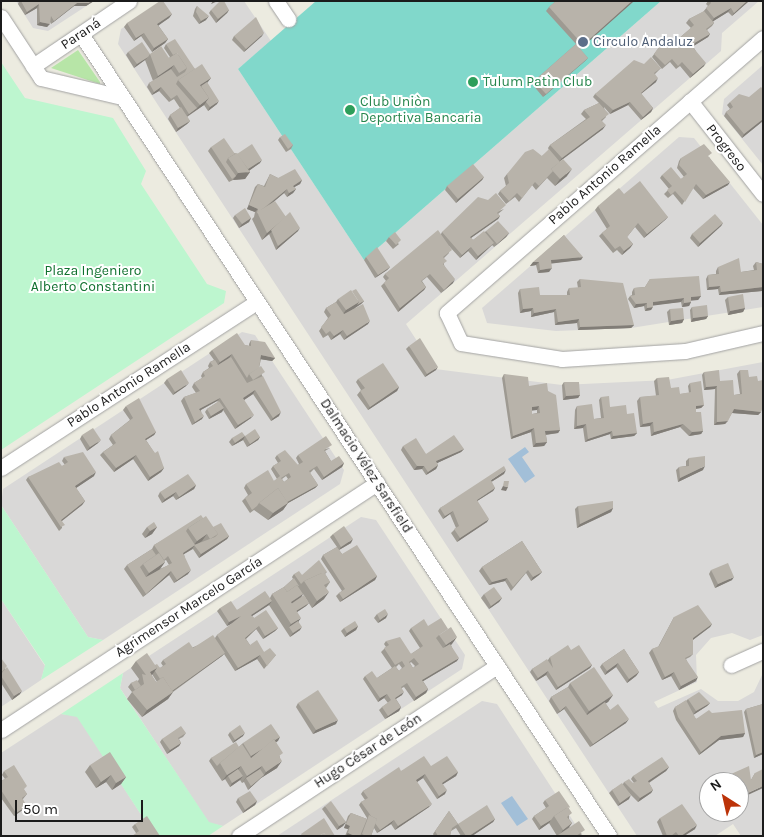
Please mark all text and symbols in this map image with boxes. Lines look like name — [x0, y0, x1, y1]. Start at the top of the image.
street label: Paraná — [58, 15, 104, 53]
place label: Circulo Andaluz — [593, 34, 693, 50]
marker: Circulo Andaluz — [577, 36, 589, 48]
place label: Tulum Patìn Club — [483, 74, 592, 90]
marker: Tulum Patìn Club — [467, 76, 479, 88]
place label: Club Uniòn Deportiva Bancaria — [360, 94, 482, 126]
marker: Club Uniòn Deportiva Bancaria — [344, 104, 356, 116]
street label: Progreso — [702, 121, 750, 175]
street label: Pablo Antonio Ramella — [545, 122, 665, 228]
park label: Plaza Ingeniero Alberto Constantini — [31, 263, 155, 296]
street label: Pablo Antonio Ramella — [64, 339, 194, 431]
street label: Dalmacio Vélez Sarsfield — [316, 396, 416, 536]
street label: Agrimensor Marcelo García — [112, 553, 266, 661]
street label: Hugo César de León — [311, 710, 425, 792]
north arrow — [699, 772, 749, 822]
text: N — [707, 775, 725, 795]
scale bar — [18, 790, 145, 822]
text: 50 m — [23, 800, 58, 818]

